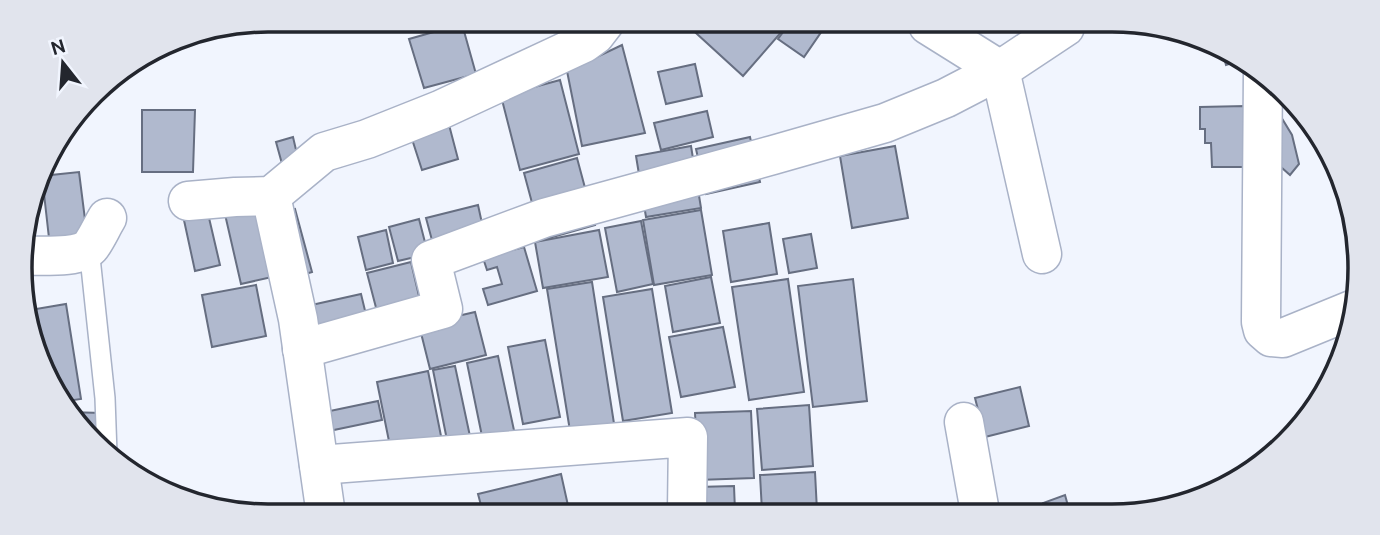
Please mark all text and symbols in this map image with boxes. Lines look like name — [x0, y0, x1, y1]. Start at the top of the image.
north arrow — [28, 28, 98, 98]
text: N — [48, 34, 68, 59]

